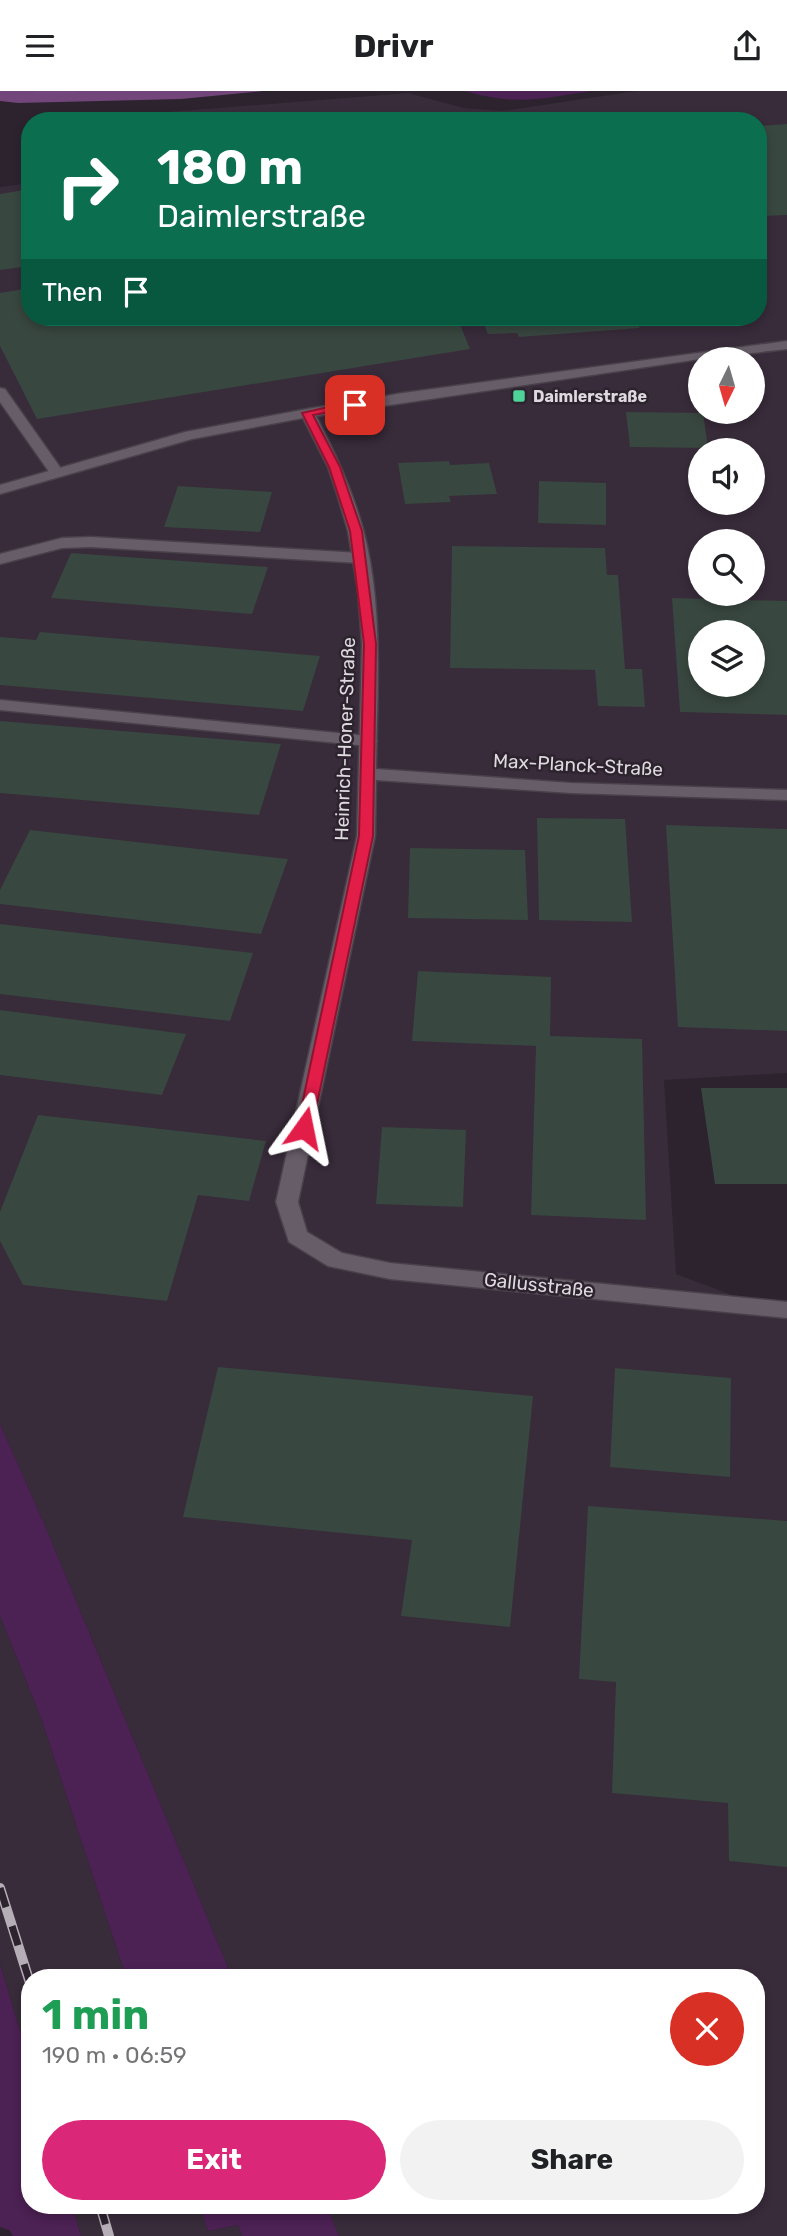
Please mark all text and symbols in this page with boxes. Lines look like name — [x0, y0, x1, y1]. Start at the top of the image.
icon: menu — [21, 27, 59, 65]
text: Drivr — [353, 27, 434, 65]
icon: share — [728, 27, 766, 65]
text: 180 m — [157, 138, 303, 196]
icon: right — [42, 140, 133, 231]
text: Daimlerstraße — [157, 197, 366, 235]
icon: arrive — [117, 273, 155, 311]
text: Then — [42, 277, 103, 308]
north arrow — [688, 347, 765, 423]
map controls — [688, 347, 765, 697]
pin — [325, 375, 385, 435]
icon: arrive — [336, 386, 374, 424]
place label: Daimlerstraße — [533, 387, 647, 406]
marker: Daimlerstraße — [511, 388, 527, 404]
button: sound — [688, 438, 765, 515]
button: search — [688, 529, 765, 606]
button: layers — [688, 620, 765, 697]
street label: Heinrich-Honer-Straße — [330, 637, 360, 841]
street label: Max-Planck-Straße — [492, 749, 664, 781]
position arrow — [267, 1091, 341, 1165]
street label: Gallusstraße — [483, 1268, 595, 1302]
text: 1 min — [42, 1990, 149, 2040]
button: close — [670, 1992, 744, 2066]
text: 190 m · 06:59 — [42, 2041, 187, 2069]
button: Exit — [42, 2120, 386, 2200]
button: Share — [400, 2120, 744, 2200]

